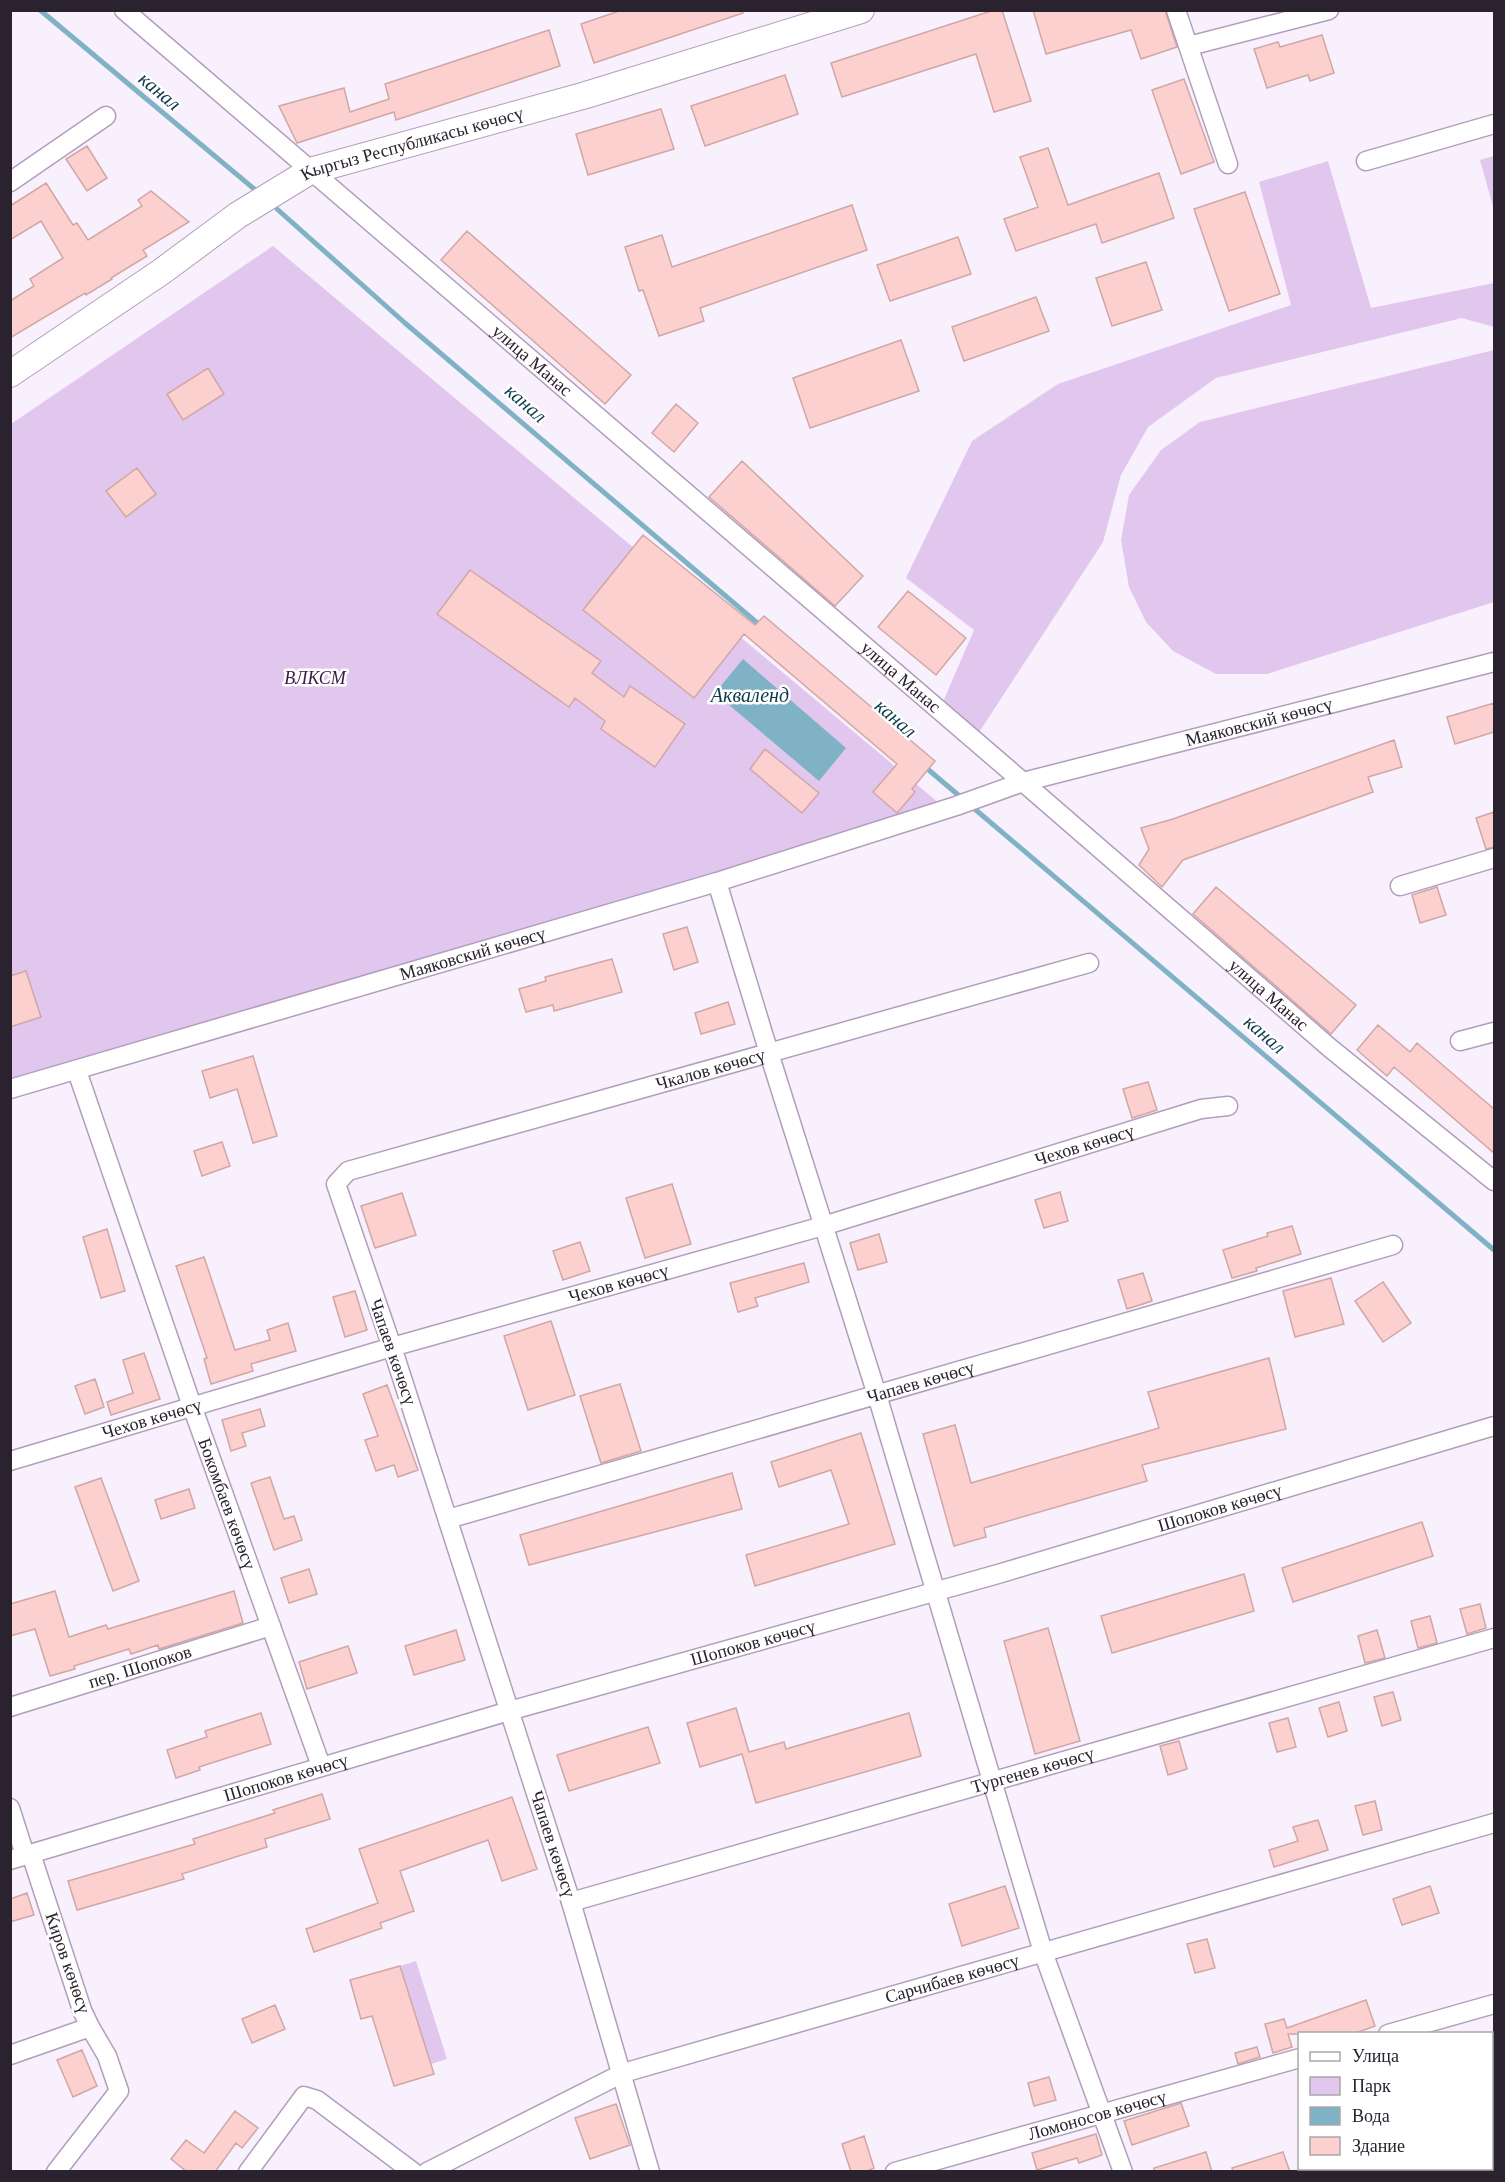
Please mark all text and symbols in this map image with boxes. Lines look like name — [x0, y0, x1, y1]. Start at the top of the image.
water label: канал — [135, 67, 185, 115]
street label: Кыргыз Республикасы көчөсү — [297, 103, 525, 184]
street label: улица Манас — [488, 321, 576, 400]
water label: канал — [501, 379, 551, 427]
street label: улица Манас — [857, 637, 945, 717]
park label: ВЛКСМ — [284, 668, 347, 688]
water label: Акваленд — [709, 684, 789, 706]
water label: канал — [871, 694, 921, 742]
street label: Маяковский көчөсү — [1183, 694, 1334, 750]
street label: Маяковский көчөсү — [397, 923, 548, 984]
street label: улица Манас — [1225, 955, 1312, 1035]
water label: канал — [1240, 1010, 1290, 1058]
street label: Чкалов көчөсү — [654, 1044, 767, 1094]
street label: Чехов көчөсү — [1032, 1120, 1136, 1170]
street label: Чехов көчөсү — [566, 1260, 671, 1307]
street label: Чапаев көчөсү — [365, 1296, 421, 1408]
street label: Чапаев көчөсү — [864, 1357, 977, 1407]
street label: Чехов көчөсү — [100, 1394, 204, 1443]
street label: Бокомбаев көчөсү — [194, 1435, 260, 1572]
street label: Шопоков көчөсү — [1155, 1480, 1284, 1536]
street label: Шопоков көчөсү — [688, 1616, 817, 1670]
street label: пер. Шопоков — [86, 1641, 194, 1692]
street label: Тургенев көчөсү — [969, 1743, 1096, 1797]
street label: Шопоков көчөсү — [222, 1750, 350, 1806]
street label: Чапаев көчөсү — [526, 1788, 580, 1900]
street label: Киров көчөсү — [41, 1910, 95, 2016]
street label: Сарчибаев көчөсү — [883, 1950, 1021, 2007]
legend — [1298, 2032, 1493, 2170]
text: Улица — [1352, 2046, 1399, 2066]
text: Парк — [1352, 2076, 1391, 2096]
street label: Ломоносов көчөсү — [1026, 2086, 1169, 2144]
text: Вода — [1352, 2106, 1390, 2126]
text: Здание — [1352, 2136, 1405, 2156]

